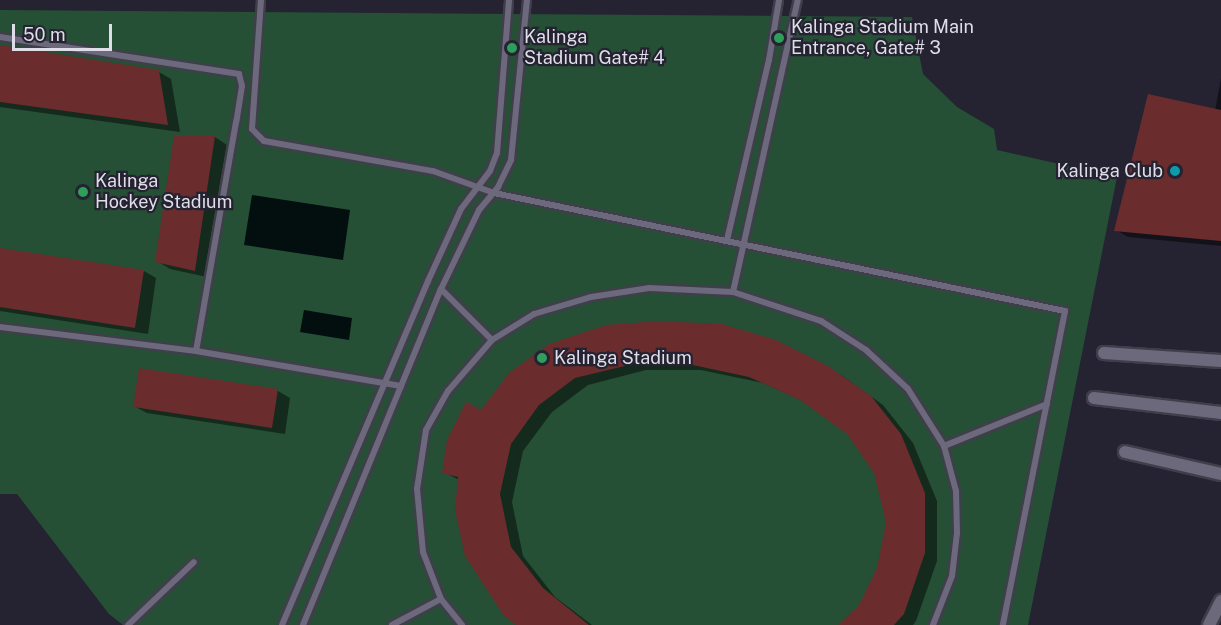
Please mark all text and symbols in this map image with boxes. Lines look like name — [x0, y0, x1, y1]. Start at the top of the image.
scale bar — [15, 12, 116, 50]
place label: Kalinga Stadium Main Entrance, Gate# 3 — [791, 17, 974, 60]
text: 50 m — [23, 24, 66, 45]
place label: Kalinga Stadium Gate# 4 — [524, 27, 665, 70]
marker: Kalinga Stadium Main Entrance, Gate# 3 — [772, 31, 786, 45]
marker: Kalinga Stadium Gate# 4 — [505, 41, 519, 55]
place label: Kalinga Club — [1056, 160, 1163, 182]
marker: Kalinga Club — [1168, 164, 1182, 178]
place label: Kalinga Hockey Stadium — [95, 171, 232, 213]
marker: Kalinga Hockey Stadium — [76, 185, 90, 199]
place label: Kalinga Stadium — [554, 347, 692, 369]
marker: Kalinga Stadium — [535, 351, 549, 365]

